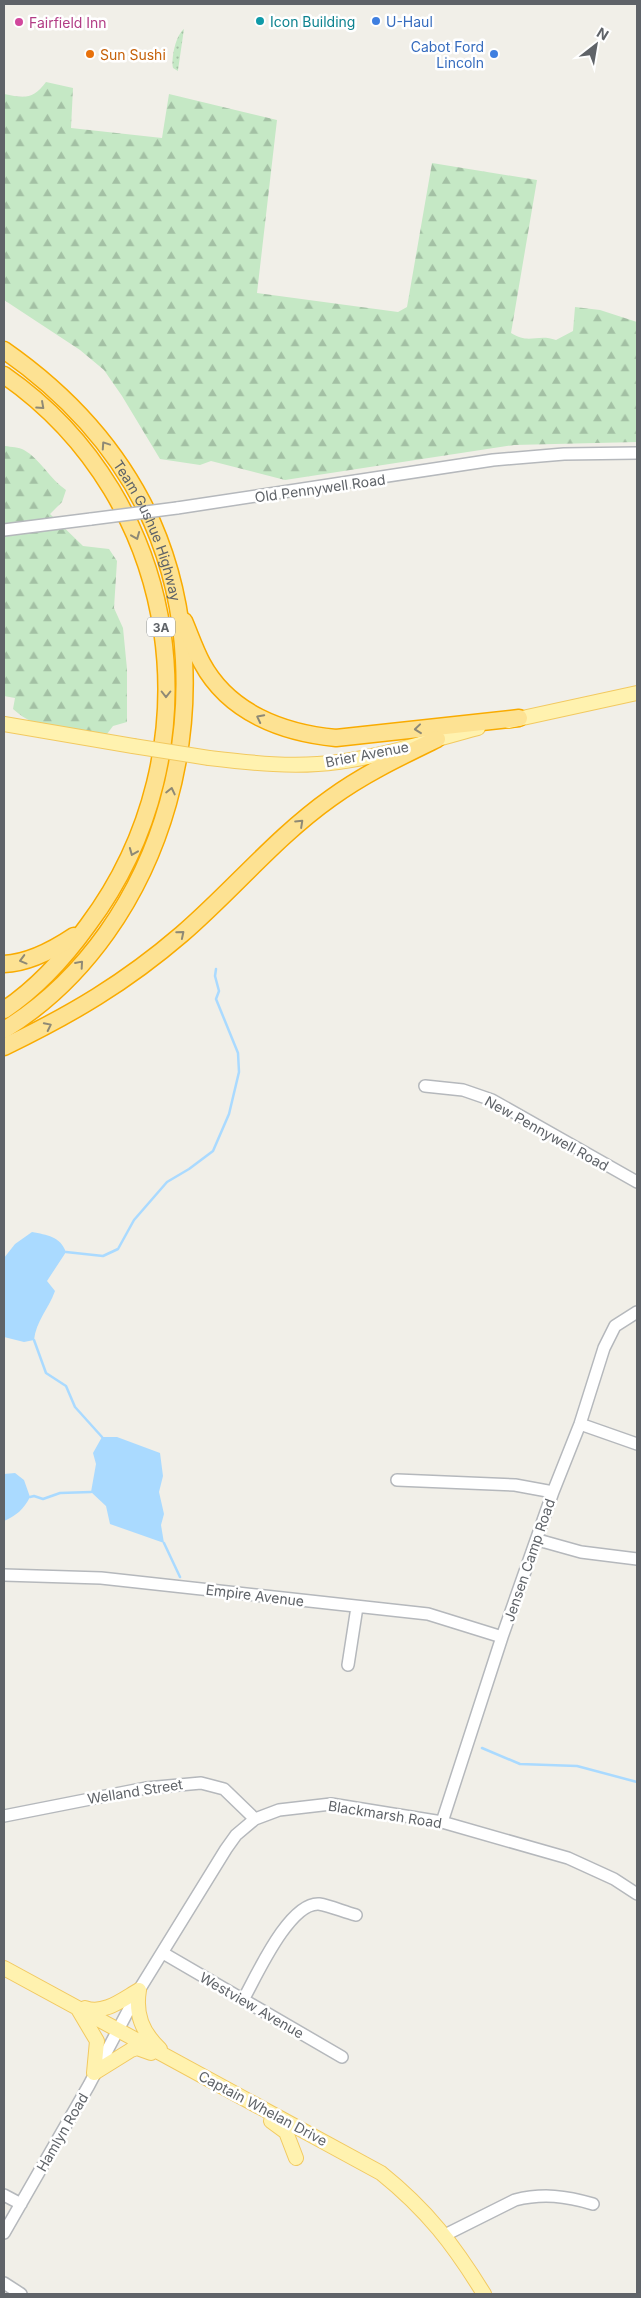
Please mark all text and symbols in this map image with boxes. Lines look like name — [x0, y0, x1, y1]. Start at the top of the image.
place label: Icon Building — [270, 13, 355, 30]
place label: U-Haul — [386, 13, 433, 30]
place label: Fairfield Inn — [29, 14, 107, 31]
marker: Icon Building — [254, 15, 266, 27]
marker: U-Haul — [370, 15, 382, 27]
marker: Fairfield Inn — [13, 16, 25, 28]
north arrow — [571, 20, 621, 70]
text: N — [594, 23, 612, 43]
place label: Cabot Ford Lincoln — [411, 38, 484, 71]
place label: Sun Sushi — [100, 46, 166, 63]
marker: Sun Sushi — [84, 48, 96, 60]
marker: Cabot Ford Lincoln — [488, 48, 500, 60]
one-way arrow — [36, 400, 45, 409]
one-way arrow — [102, 441, 112, 450]
street label: Team Gushue Highway — [110, 456, 185, 603]
street label: Old Pennywell Road — [254, 470, 386, 506]
one-way arrow — [129, 531, 140, 540]
road number: 3A — [147, 618, 175, 636]
one-way arrow — [161, 690, 171, 698]
one-way arrow — [256, 714, 265, 724]
one-way arrow — [414, 723, 422, 734]
street label: Brier Avenue — [324, 738, 410, 770]
one-way arrow — [165, 787, 176, 796]
one-way arrow — [294, 820, 303, 829]
one-way arrow — [128, 847, 139, 856]
one-way arrow — [176, 931, 185, 940]
one-way arrow — [19, 955, 28, 965]
one-way arrow — [74, 960, 83, 969]
one-way arrow — [43, 1022, 52, 1032]
street label: New Pennywell Road — [482, 1092, 612, 1174]
street label: Jensen Camp Road — [500, 1496, 558, 1624]
street label: Empire Avenue — [205, 1581, 305, 1609]
street label: Welland Street — [86, 1775, 184, 1807]
street label: Blackmarsh Road — [327, 1797, 443, 1831]
street label: Westview Avenue — [197, 1968, 307, 2042]
street label: Captain Whelan Drive — [196, 2067, 330, 2149]
street label: Hamlyn Road — [33, 2090, 91, 2174]

